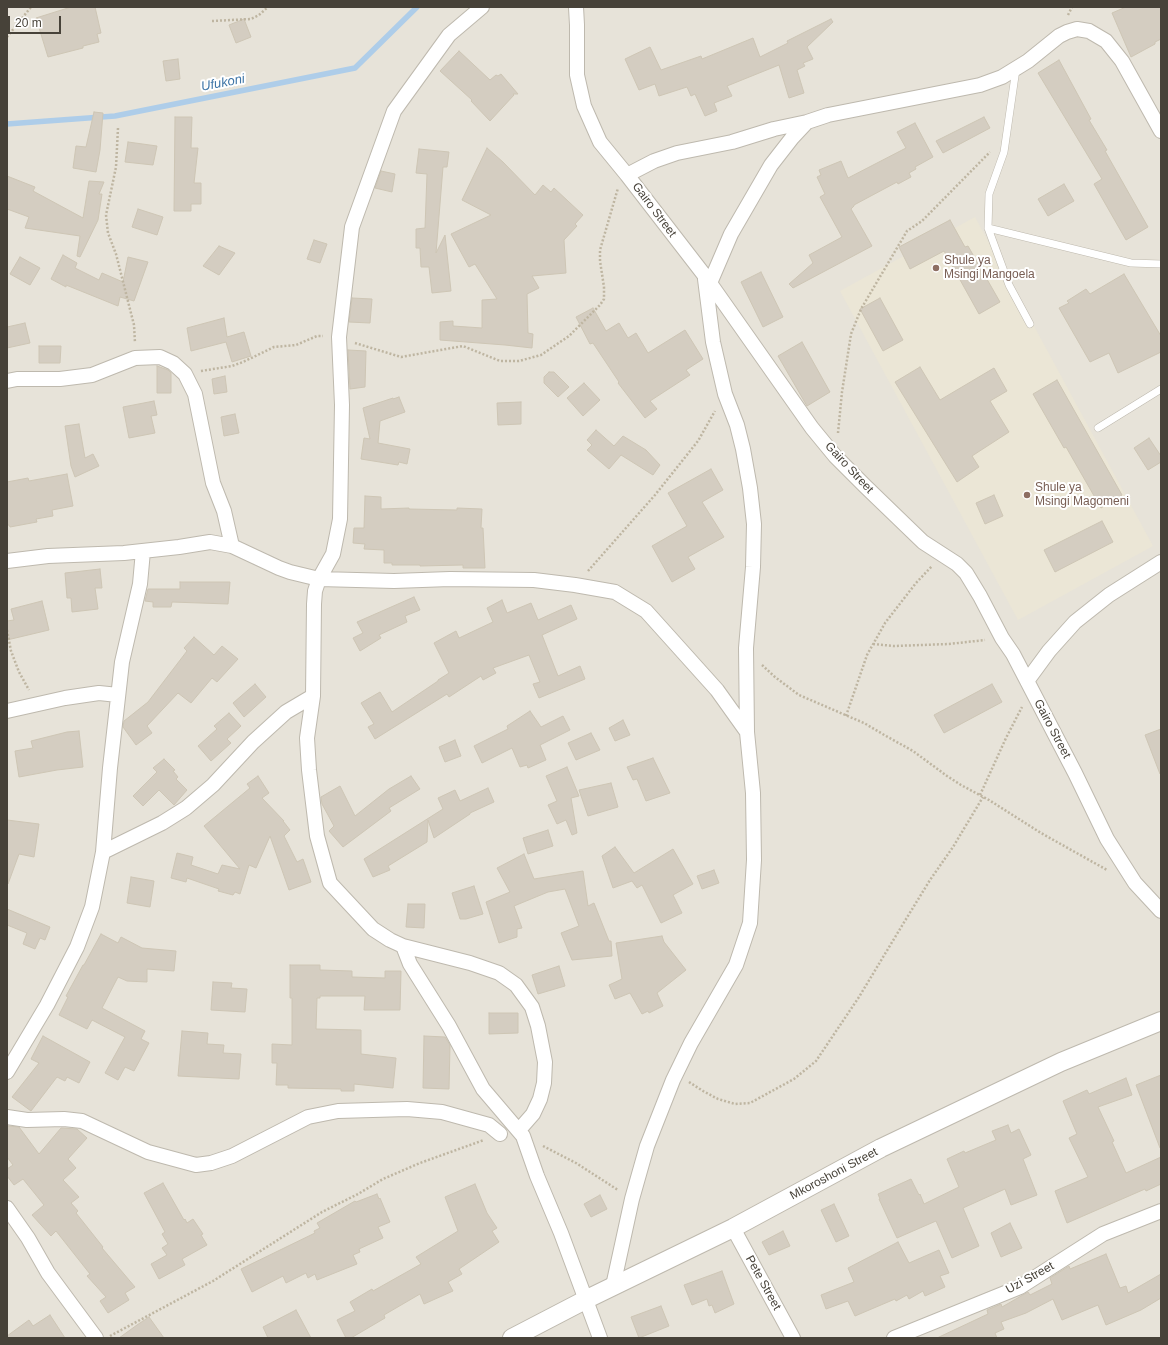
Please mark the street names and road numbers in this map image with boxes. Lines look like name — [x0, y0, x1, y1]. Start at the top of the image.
street label: Gairo Street — [629, 180, 679, 240]
street label: Gairo Street — [822, 439, 876, 497]
street label: Gairo Street — [1030, 697, 1074, 761]
street label: Mkoroshoni Street — [788, 1145, 880, 1203]
street label: Pete Street — [742, 1253, 784, 1313]
street label: Uzi Street — [1003, 1259, 1057, 1297]

